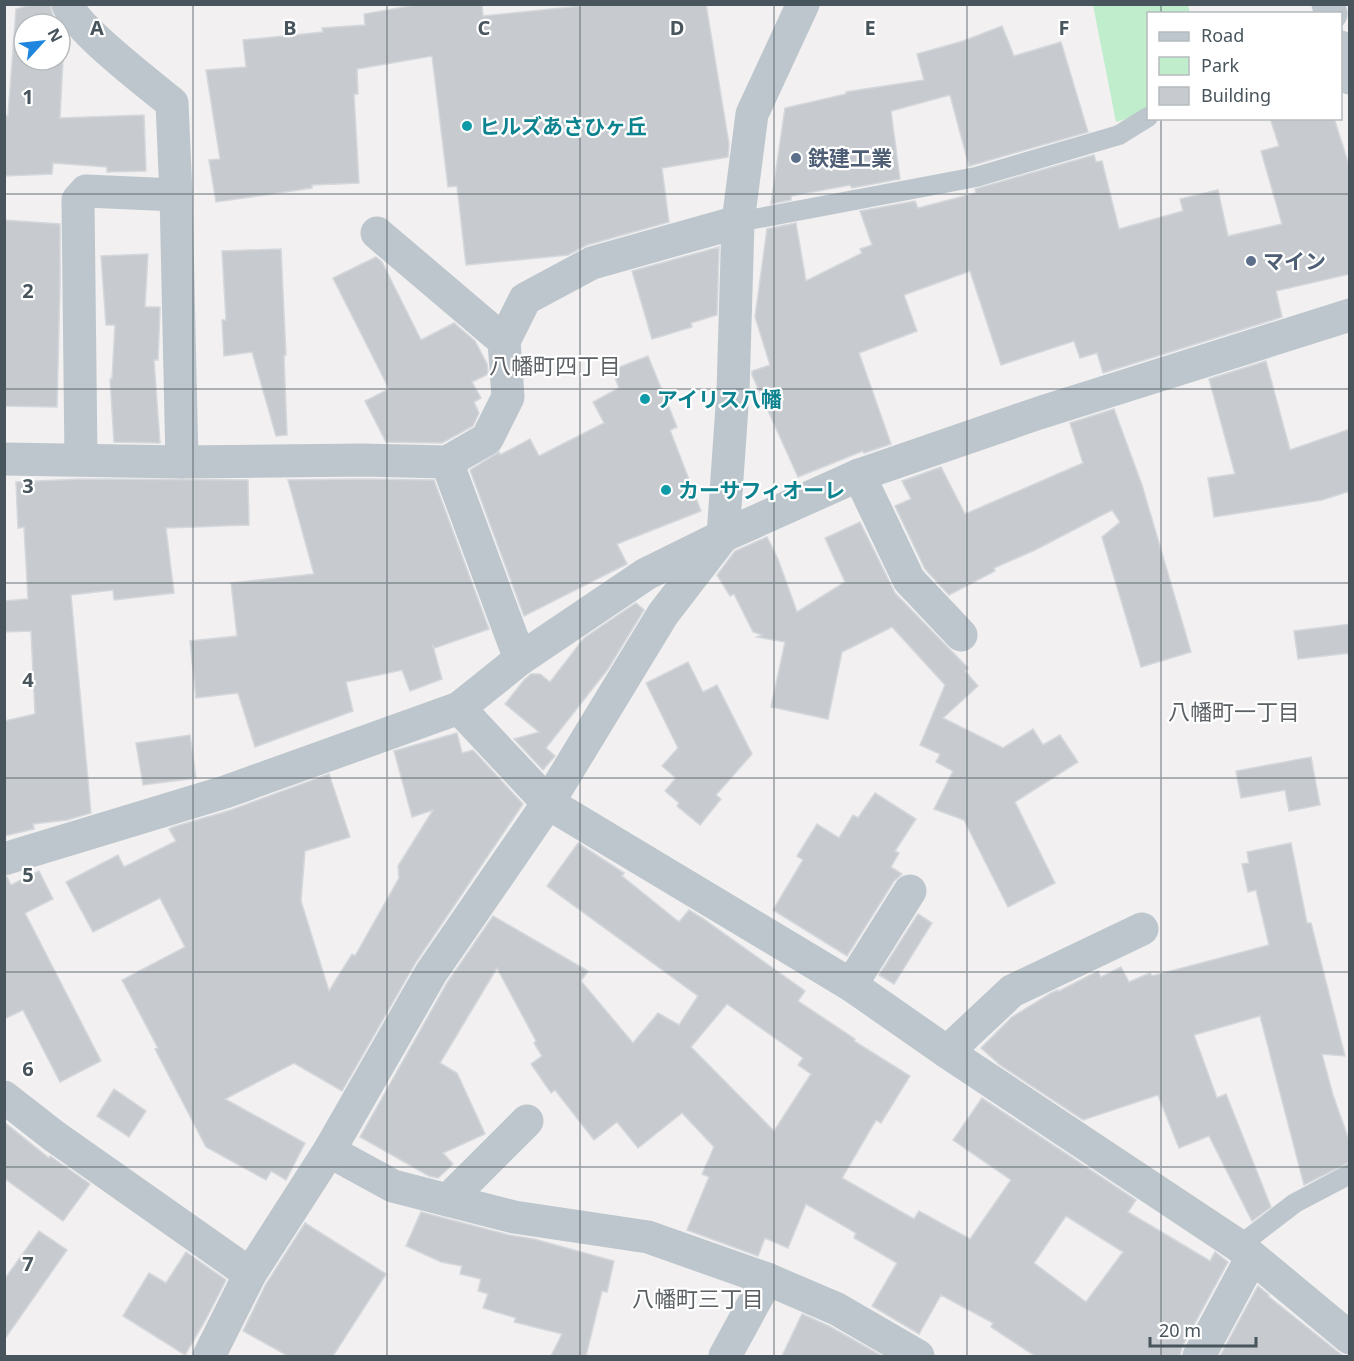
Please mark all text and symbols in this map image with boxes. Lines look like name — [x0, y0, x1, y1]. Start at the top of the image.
north arrow — [12, 12, 72, 72]
legend — [1147, 12, 1342, 120]
text: A — [90, 14, 104, 41]
text: B — [283, 14, 297, 41]
text: C — [478, 14, 491, 41]
text: D — [670, 14, 684, 41]
text: E — [864, 14, 876, 41]
text: F — [1059, 14, 1069, 41]
text: Road — [1201, 23, 1244, 47]
text: N — [43, 24, 68, 46]
text: Park — [1201, 53, 1239, 77]
text: 1 — [22, 83, 34, 110]
text: Building — [1201, 83, 1271, 107]
place label: ヒルズあさひヶ丘 — [479, 112, 647, 140]
marker: ヒルズあさひヶ丘 — [460, 119, 474, 133]
place label: 鉄建工業 — [808, 144, 892, 172]
marker: 鉄建工業 — [789, 151, 803, 165]
place label: マイン — [1263, 247, 1326, 275]
marker: マイン — [1244, 254, 1258, 268]
text: 2 — [22, 277, 34, 304]
district label: 八幡町四丁目 — [489, 350, 621, 380]
place label: アイリス八幡 — [657, 385, 782, 413]
marker: アイリス八幡 — [638, 392, 652, 406]
text: 3 — [22, 472, 34, 499]
place label: カーサフィオーレ — [678, 476, 845, 504]
marker: カーサフィオーレ — [659, 483, 673, 497]
text: 4 — [22, 666, 34, 693]
district label: 八幡町一丁目 — [1168, 696, 1300, 726]
text: 5 — [22, 861, 34, 888]
text: 6 — [22, 1055, 34, 1082]
text: 7 — [22, 1250, 34, 1277]
district label: 八幡町三丁目 — [632, 1283, 764, 1313]
scale bar — [1150, 1310, 1256, 1348]
text: 20 m — [1159, 1318, 1201, 1342]

